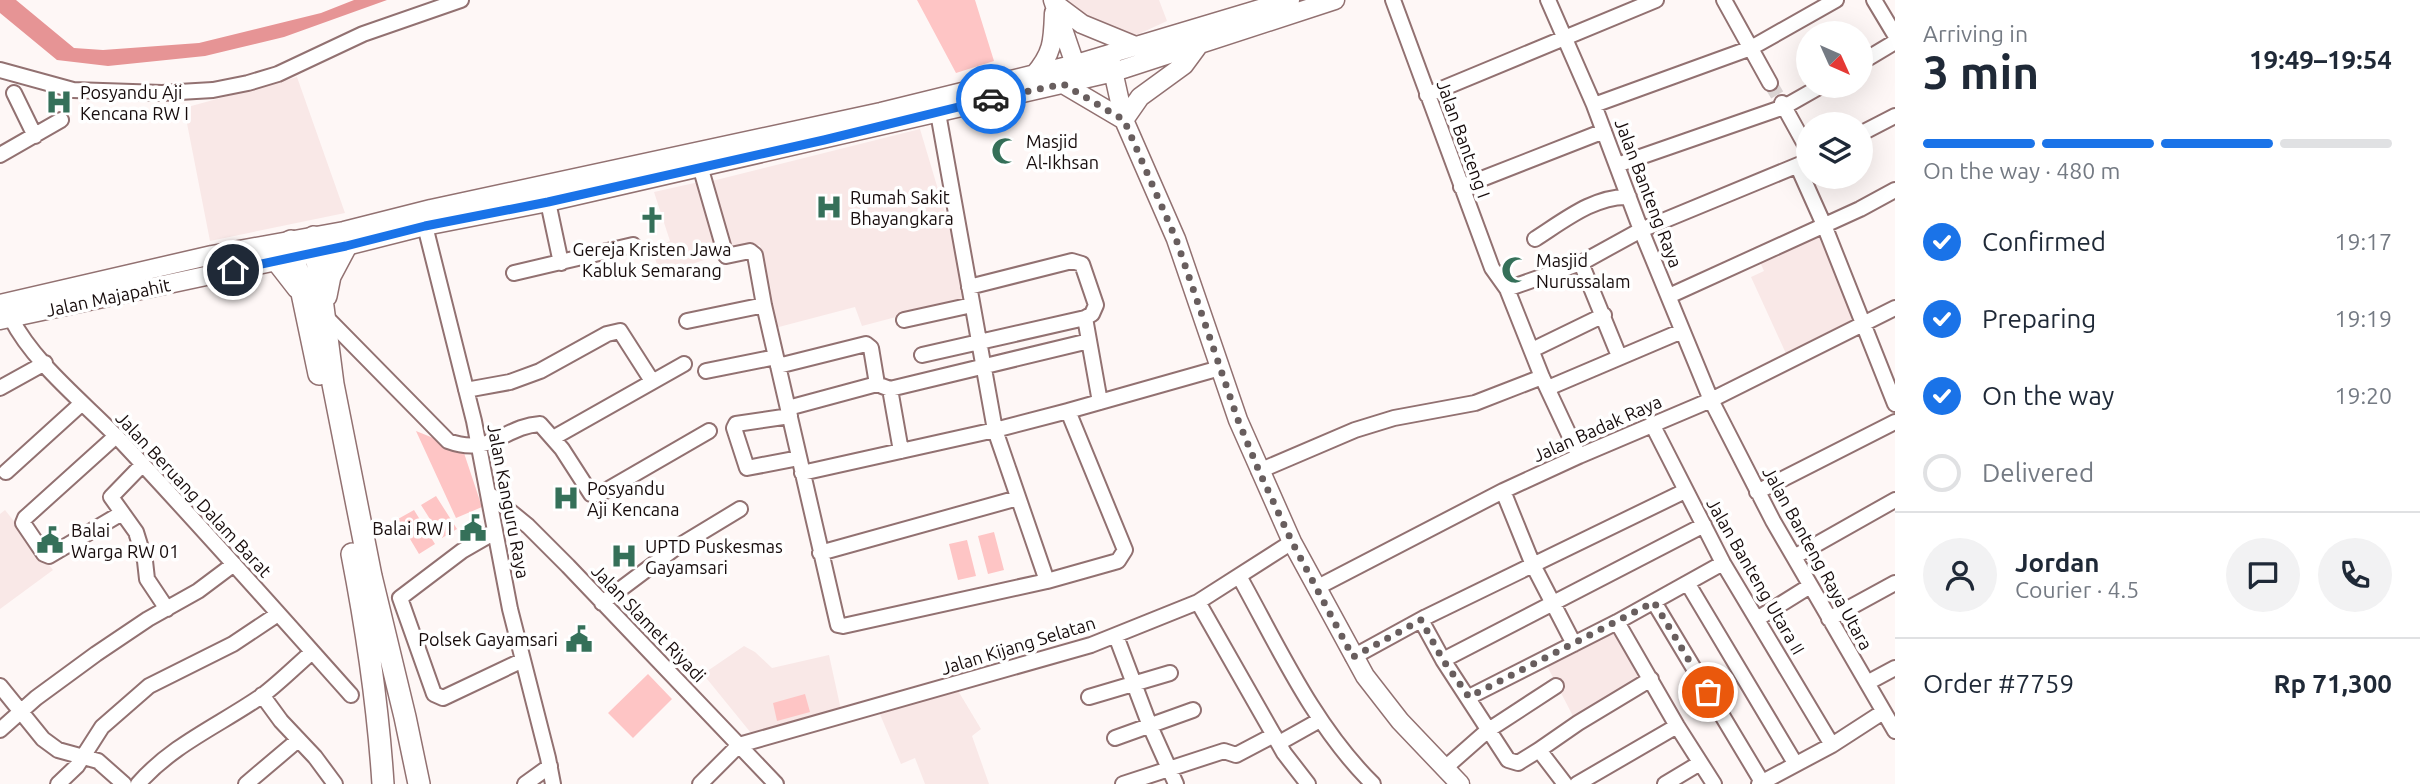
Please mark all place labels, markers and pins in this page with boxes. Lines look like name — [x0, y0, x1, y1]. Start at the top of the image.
place label: Posyandu Aji Kencana RW I — [80, 82, 189, 123]
hospital icon: Posyandu Aji Kencana RW I — [44, 87, 74, 117]
place label: Masjid Al-Ikhsan — [1026, 131, 1099, 172]
mosque icon: Masjid Al-Ikhsan — [990, 136, 1020, 166]
place label: Rumah Sakit Bhayangkara — [850, 187, 954, 228]
hospital icon: Rumah Sakit Bhayangkara — [814, 192, 844, 222]
church icon: Gereja Kristen Jawa Kabluk Semarang — [637, 205, 667, 235]
place label: Gereja Kristen Jawa Kabluk Semarang — [573, 239, 732, 280]
pin — [203, 240, 263, 300]
place label: Masjid Nurussalam — [1536, 250, 1631, 291]
mosque icon: Masjid Nurussalam — [1500, 255, 1530, 285]
place label: Posyandu Aji Kencana — [587, 478, 680, 519]
hospital icon: Posyandu Aji Kencana — [551, 483, 581, 513]
public building icon: Balai RW I — [458, 513, 488, 543]
place label: Balai RW I — [372, 518, 452, 538]
place label: Balai Warga RW 01 — [71, 520, 179, 561]
public building icon: Balai Warga RW 01 — [35, 525, 65, 555]
place label: UPTD Puskesmas Gayamsari — [645, 536, 783, 577]
hospital icon: UPTD Puskesmas Gayamsari — [609, 541, 639, 571]
public building icon: Polsek Gayamsari — [564, 624, 594, 654]
place label: Polsek Gayamsari — [418, 629, 558, 649]
pin — [1678, 662, 1738, 722]

